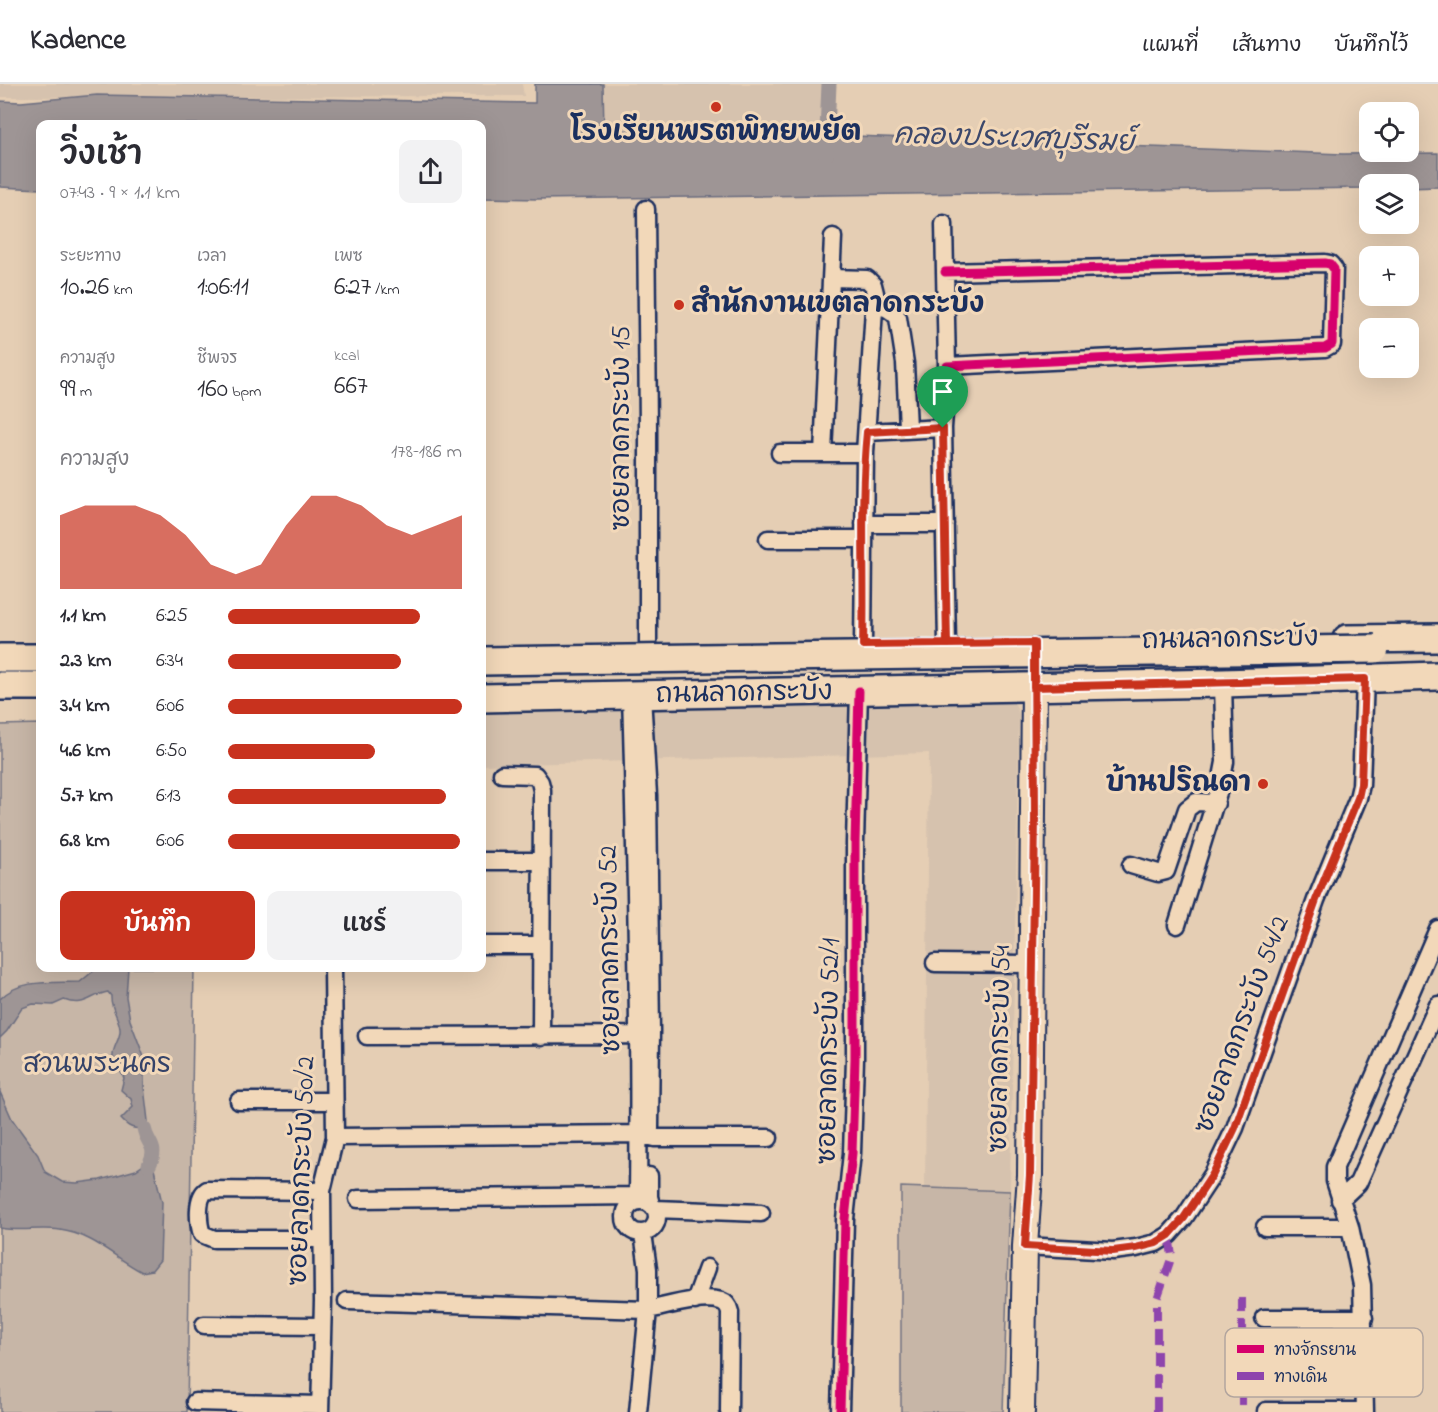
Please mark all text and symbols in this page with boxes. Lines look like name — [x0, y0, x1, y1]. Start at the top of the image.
text: Kadence — [30, 21, 126, 62]
text: แผนที่ — [1142, 31, 1199, 61]
text: เส้นทาง — [1232, 31, 1301, 61]
text: บันทึกไว้ — [1334, 31, 1408, 61]
marker: โรงเรียนพรตพิทยพยัต — [709, 100, 723, 114]
map controls — [1359, 102, 1419, 378]
button: locate — [1359, 102, 1419, 162]
place label: โรงเรียนพรตพิทยพยัต — [570, 112, 861, 153]
water label: คลองประเวศบุรีรมย์ — [893, 114, 1141, 165]
text: วิ่งเช้า — [60, 132, 142, 180]
button: share — [399, 140, 462, 203]
button: layers — [1359, 174, 1419, 234]
text: 07:43 · 9 × 1.1 km — [60, 179, 180, 208]
text: ระยะทาง — [60, 245, 121, 269]
text: เวลา — [197, 245, 227, 269]
text: เพซ — [334, 245, 363, 269]
button: + — [1359, 246, 1419, 306]
text: 10.26 — [60, 269, 109, 307]
text: 1:06:11 — [197, 269, 249, 307]
text: 6:27 — [334, 269, 371, 307]
text: km — [109, 278, 133, 302]
text: /km — [371, 278, 400, 302]
place label: สำนักงานเขตลาดกระบัง — [691, 285, 984, 325]
marker: สำนักงานเขตลาดกระบัง — [672, 298, 686, 312]
button: − — [1359, 318, 1419, 378]
street label: ซอยลาดกระบัง 15 — [603, 326, 642, 530]
text: kcal — [334, 344, 359, 368]
text: ความสูง — [60, 347, 115, 371]
text: ชีพจร — [197, 347, 237, 371]
pin — [917, 366, 968, 428]
text: 667 — [334, 368, 368, 406]
text: 99 — [60, 371, 76, 409]
text: 160 — [197, 371, 228, 409]
icon: arrive — [926, 375, 959, 408]
text: m — [76, 380, 92, 404]
text: bpm — [228, 380, 262, 404]
text: 178–186 m — [391, 438, 462, 467]
text: ความสูง — [60, 446, 129, 475]
text: 1.1 km — [60, 602, 106, 631]
text: 6:25 — [156, 602, 188, 631]
street label: ถนนลาดกระบัง — [1141, 619, 1319, 661]
text: 2.3 km — [60, 647, 112, 676]
text: 6:34 — [156, 647, 183, 676]
street label: ถนนลาดกระบัง — [655, 673, 833, 715]
text: 3.4 km — [60, 692, 110, 721]
text: 6:06 — [156, 692, 184, 721]
text: 4.6 km — [60, 737, 110, 766]
text: 6:50 — [156, 737, 187, 766]
place label: บ้านปริณดา — [1106, 763, 1251, 804]
marker: บ้านปริณดา — [1256, 777, 1270, 791]
text: 5.7 km — [60, 782, 113, 811]
text: 6:13 — [156, 782, 181, 811]
text: 6.8 km — [60, 827, 110, 856]
text: 6:06 — [156, 827, 184, 856]
street label: ซอยลาดกระบัง 52 — [590, 845, 632, 1055]
button: บันทึก — [60, 891, 255, 960]
button: แชร์ — [267, 891, 462, 960]
street label: ซอยลาดกระบัง 54/2 — [1185, 911, 1301, 1139]
street label: ซอยลาดกระบัง 52/1 — [809, 937, 851, 1165]
street label: ซอยลาดกระบัง 54 — [980, 945, 1022, 1153]
park label: สวนพระนคร — [23, 1046, 171, 1085]
street label: ซอยลาดกระบัง 50/2 — [280, 1056, 326, 1286]
legend — [1225, 1328, 1423, 1397]
text: ทางจักรยาน — [1274, 1339, 1357, 1363]
text: ทางเดิน — [1274, 1366, 1327, 1390]

